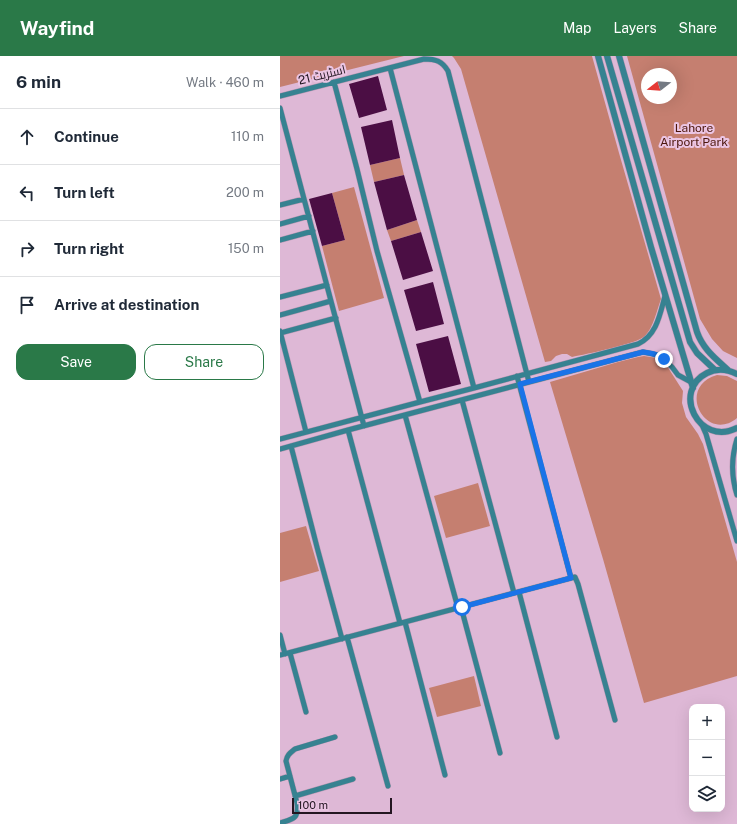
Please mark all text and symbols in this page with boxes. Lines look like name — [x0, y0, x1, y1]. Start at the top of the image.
text: Wayfind — [20, 17, 94, 39]
text: Map — [563, 20, 591, 36]
text: Layers — [613, 20, 657, 36]
text: Share — [679, 20, 717, 36]
street label: اسٹریٹ 21 — [297, 62, 347, 88]
north arrow — [641, 68, 677, 104]
text: 6 min — [16, 72, 61, 92]
text: Walk · 460 m — [186, 75, 264, 90]
park label: Lahore Airport Park — [660, 121, 728, 149]
icon: ahead — [16, 126, 38, 148]
text: Continue — [54, 128, 119, 145]
text: 110 m — [231, 129, 264, 144]
icon: left — [16, 182, 38, 204]
text: Turn left — [54, 184, 115, 201]
text: 200 m — [226, 185, 264, 200]
icon: right — [16, 238, 38, 260]
text: Turn right — [54, 240, 124, 257]
text: 150 m — [228, 241, 264, 256]
icon: arrive — [16, 294, 38, 316]
text: Arrive at destination — [54, 296, 199, 313]
button: Save — [16, 344, 136, 380]
button: Share — [144, 344, 264, 380]
route end — [655, 350, 673, 368]
route start — [453, 598, 471, 616]
map controls — [689, 704, 725, 812]
button: + — [689, 704, 725, 740]
button: − — [689, 740, 725, 776]
button: layers — [689, 776, 725, 812]
scale bar — [292, 796, 392, 815]
text: 100 m — [298, 799, 328, 811]

